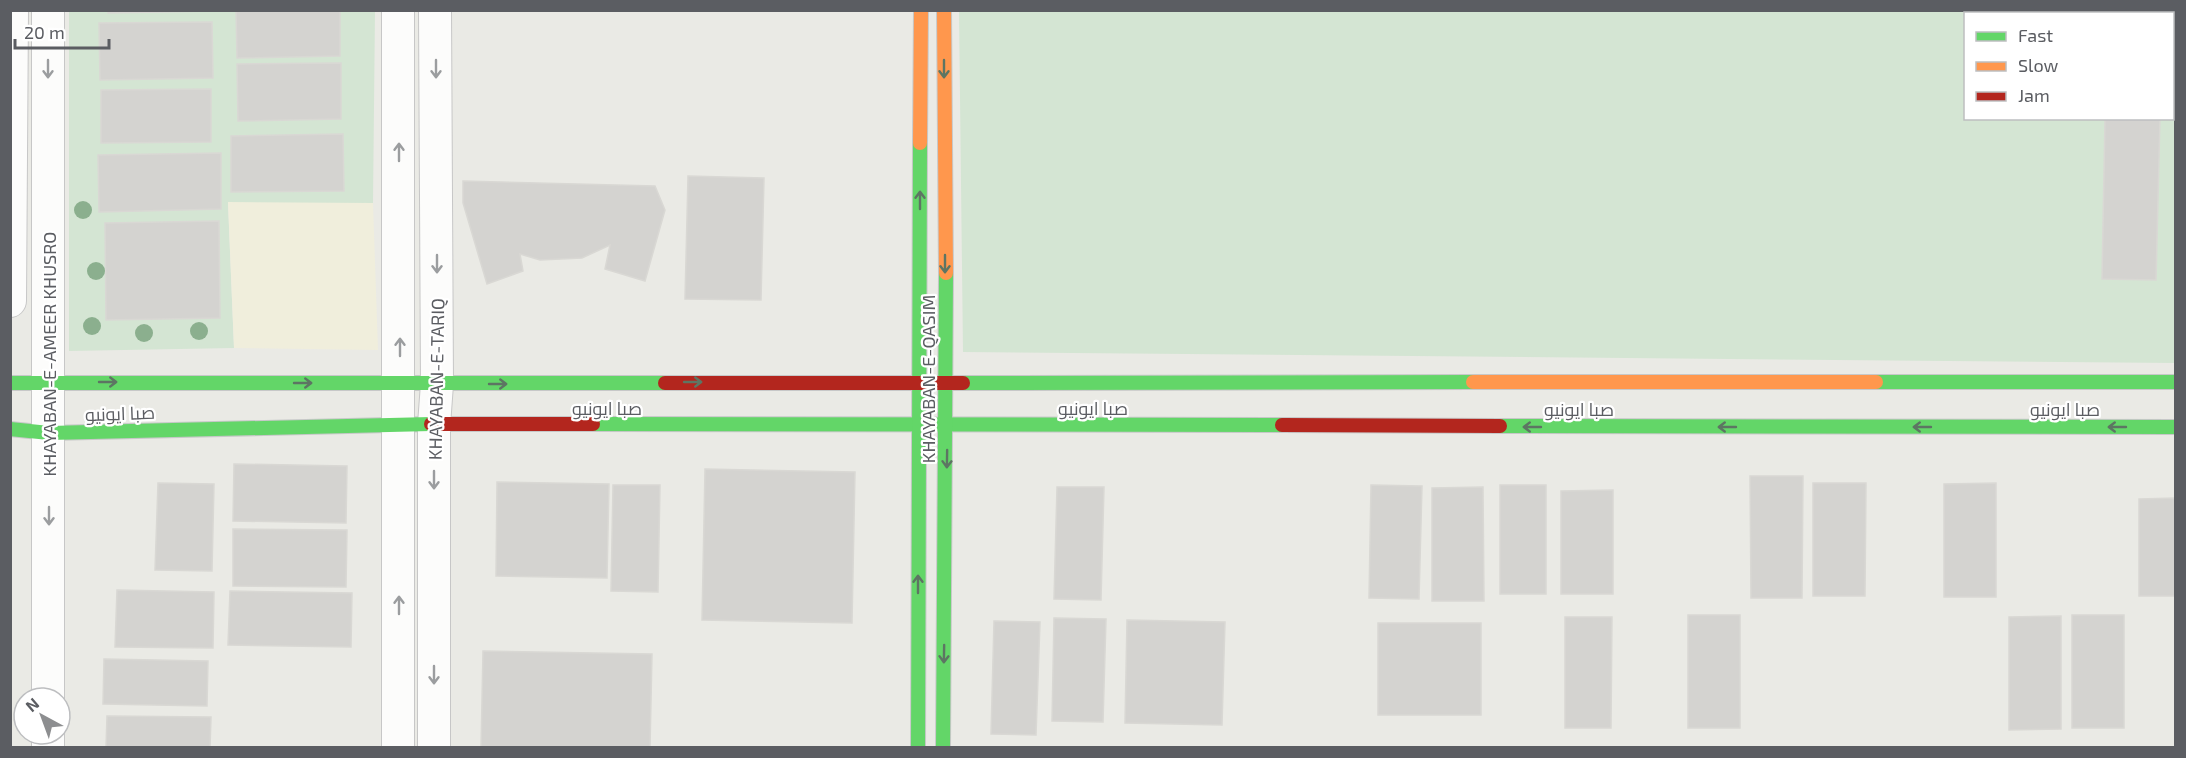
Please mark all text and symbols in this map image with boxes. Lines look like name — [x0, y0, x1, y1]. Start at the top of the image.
scale bar — [15, 12, 110, 50]
legend — [1964, 12, 2174, 120]
text: 20 m — [24, 21, 65, 43]
text: Fast — [2018, 24, 2053, 46]
text: Slow — [2018, 54, 2059, 76]
one-way arrow — [42, 58, 54, 78]
one-way arrow — [430, 58, 442, 78]
one-way arrow — [938, 58, 950, 78]
text: Jam — [2018, 84, 2050, 106]
one-way arrow — [393, 143, 405, 163]
one-way arrow — [914, 191, 926, 211]
street label: KHAYABAN-E-AMEER KHUSRO — [38, 232, 60, 476]
one-way arrow — [431, 253, 443, 273]
one-way arrow — [939, 253, 951, 273]
street label: KHAYABAN-E-QASIM — [917, 295, 939, 463]
street label: KHAYABAN-E-TARIQ — [424, 298, 448, 460]
one-way arrow — [394, 338, 406, 358]
one-way arrow — [98, 376, 118, 388]
one-way arrow — [683, 376, 703, 388]
one-way arrow — [293, 377, 313, 389]
one-way arrow — [488, 378, 508, 389]
street label: صبا ایونیو — [572, 397, 642, 420]
street label: صبا ایونیو — [1058, 397, 1128, 420]
street label: صبا ایونیو — [1544, 398, 1614, 421]
street label: صبا ایونیو — [2030, 398, 2100, 421]
street label: صبا ایونیو — [85, 401, 155, 426]
one-way arrow — [1523, 421, 1543, 433]
one-way arrow — [1718, 421, 1738, 433]
one-way arrow — [1913, 421, 1933, 433]
one-way arrow — [2108, 421, 2128, 433]
one-way arrow — [941, 448, 953, 468]
one-way arrow — [428, 469, 440, 489]
one-way arrow — [43, 505, 55, 525]
one-way arrow — [912, 575, 924, 595]
one-way arrow — [393, 596, 405, 616]
one-way arrow — [938, 643, 950, 663]
one-way arrow — [428, 664, 440, 684]
north arrow — [12, 686, 72, 746]
text: N — [21, 693, 42, 715]

